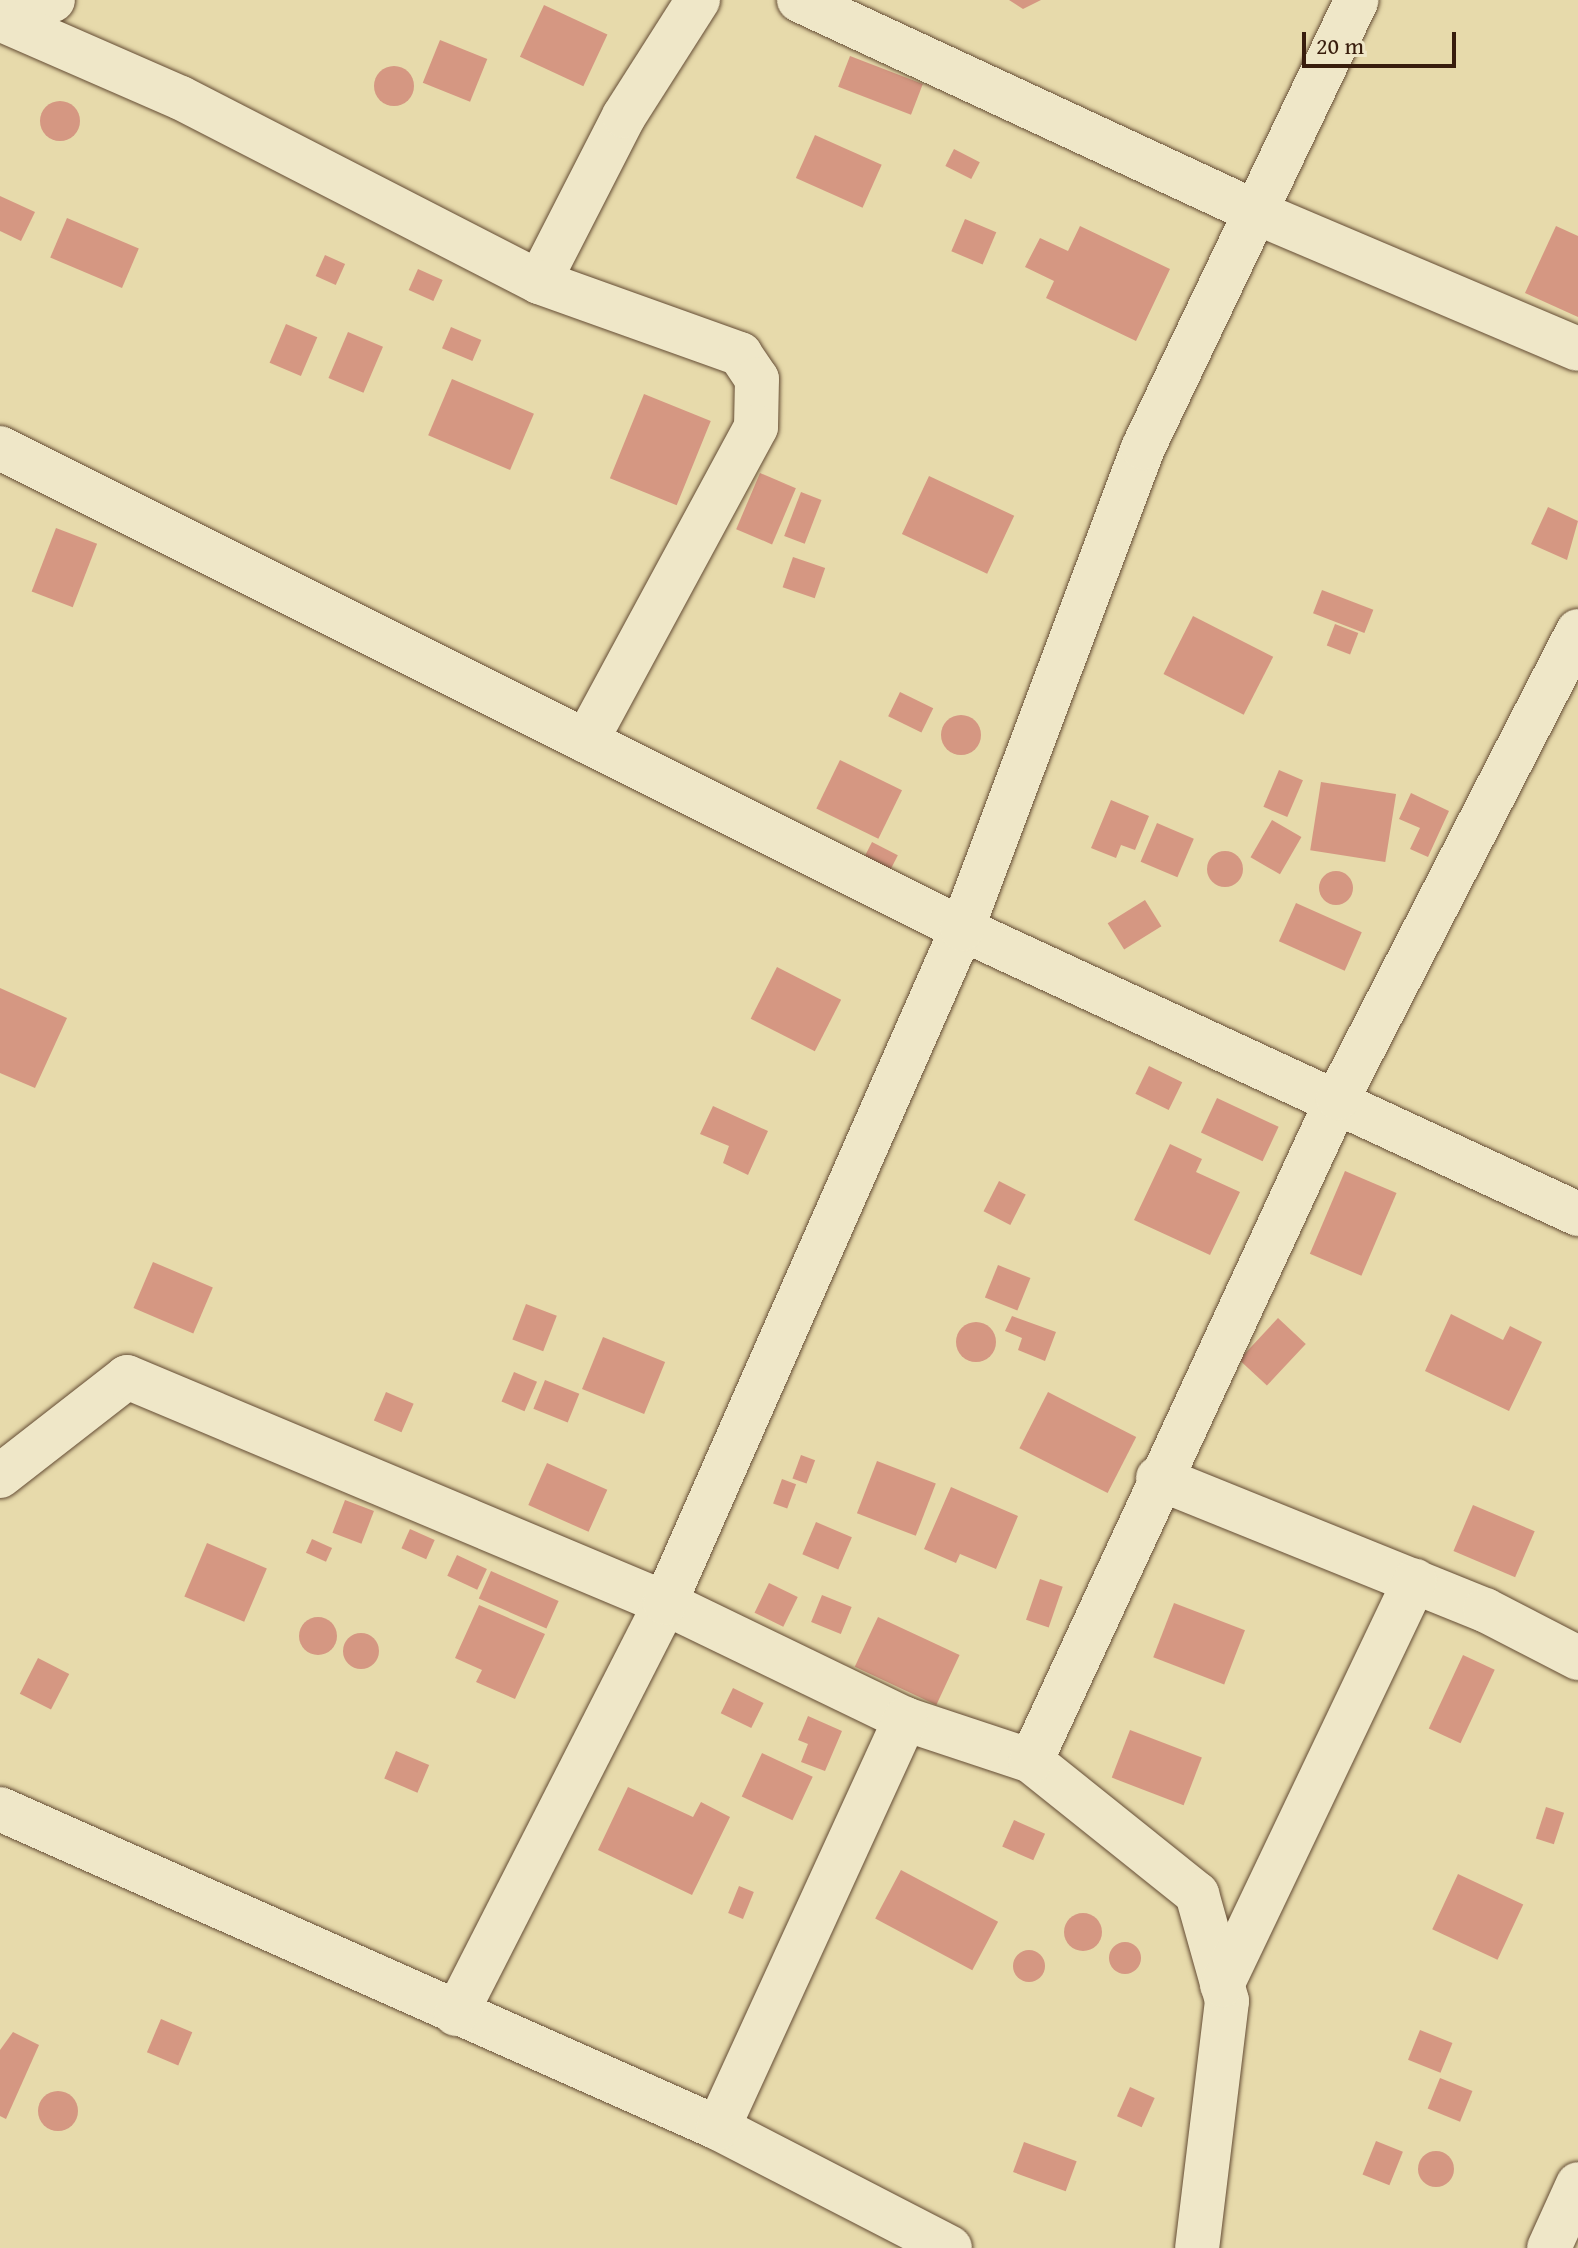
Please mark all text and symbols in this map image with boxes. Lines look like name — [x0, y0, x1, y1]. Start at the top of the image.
scale bar — [1306, 16, 1460, 66]
text: 20 m — [1316, 28, 1364, 63]

